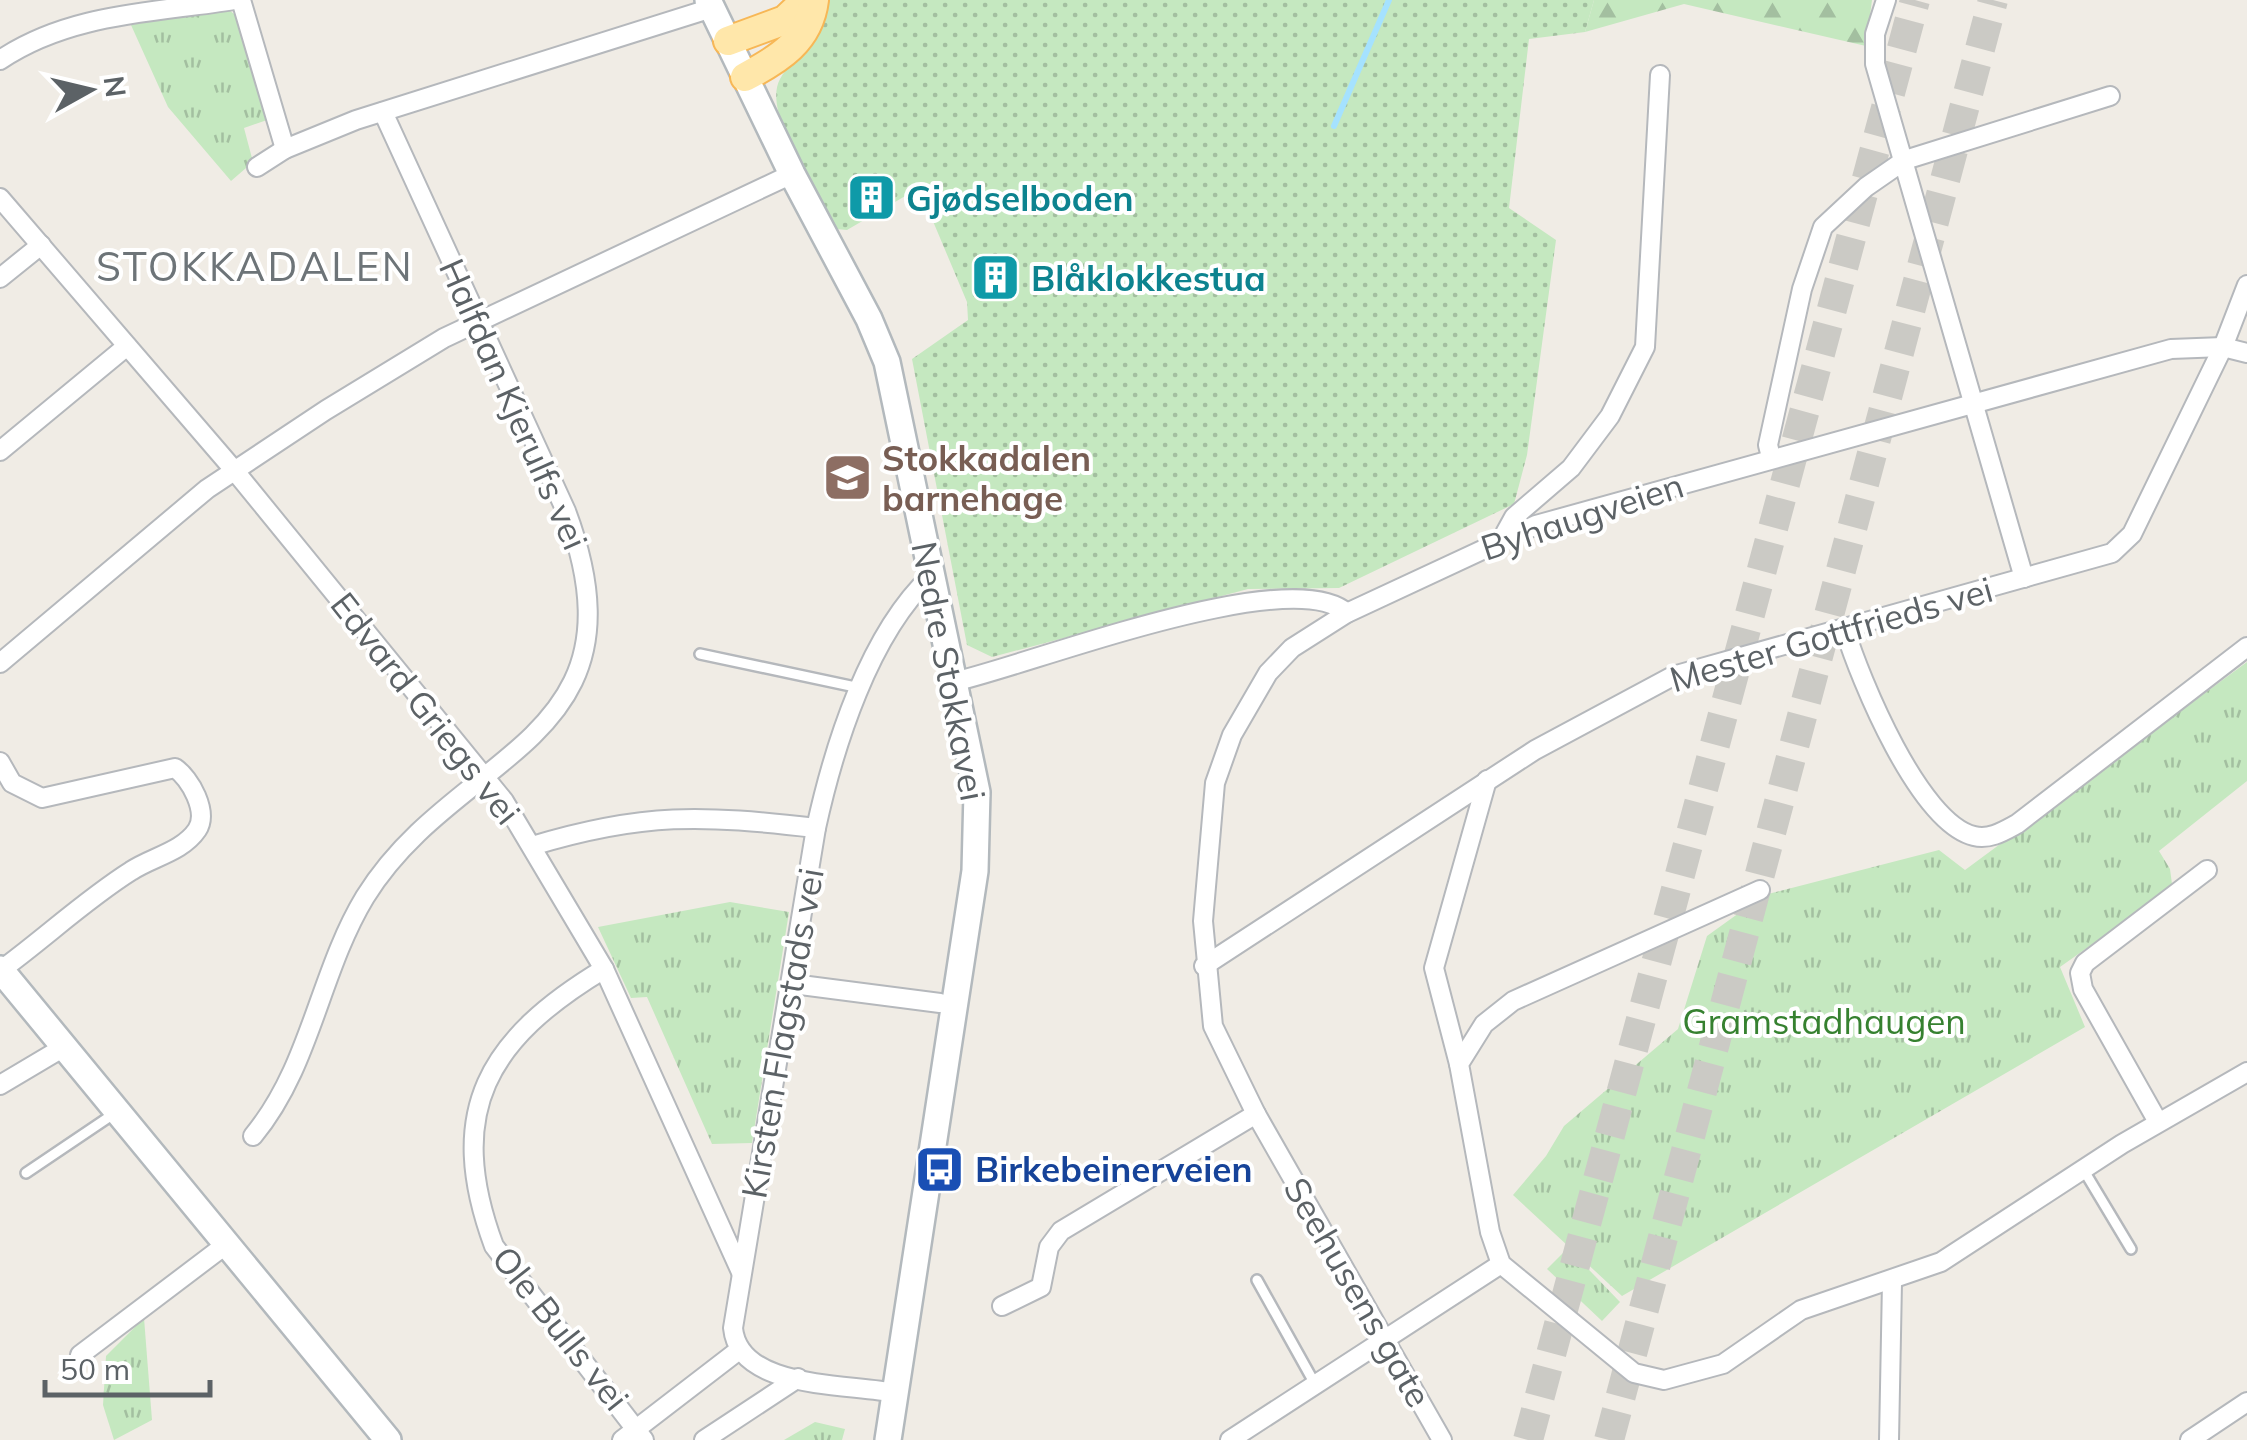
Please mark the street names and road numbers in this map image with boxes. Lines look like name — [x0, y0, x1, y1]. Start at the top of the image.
street label: Halfdan Kjerulfs vei — [430, 252, 598, 556]
street label: Byhaugveien — [1475, 463, 1689, 569]
street label: Nedre Stokkavei — [902, 538, 996, 804]
street label: Mester Gottfrieds vei — [1664, 567, 1998, 701]
street label: Edvard Griegs vei — [322, 583, 530, 833]
street label: Kirsten Flagstads vei — [731, 864, 833, 1202]
street label: Seehusens gate — [1275, 1170, 1441, 1414]
street label: Ole Bulls vei — [483, 1237, 639, 1419]

